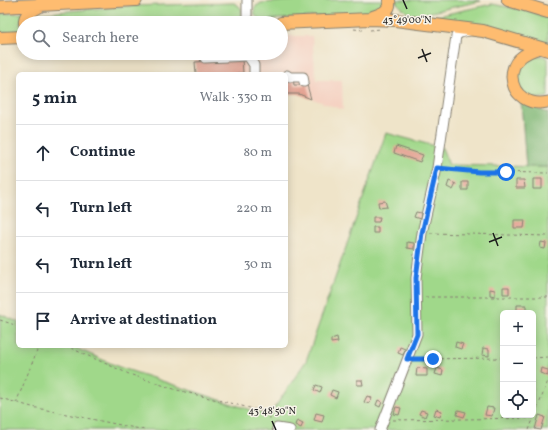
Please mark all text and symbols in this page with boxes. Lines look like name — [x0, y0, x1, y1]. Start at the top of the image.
text: 43°49'00"N — [383, 13, 432, 27]
search box — [16, 16, 288, 60]
icon: search — [30, 27, 52, 49]
text: Search here — [62, 28, 139, 49]
text: 5 min — [32, 87, 77, 110]
text: Walk · 330 m — [200, 89, 272, 107]
icon: ahead — [32, 142, 54, 164]
text: Continue — [70, 142, 135, 163]
text: 80 m — [243, 144, 272, 162]
route start — [497, 163, 515, 181]
icon: left — [32, 198, 54, 220]
text: Turn left — [70, 198, 132, 219]
text: 220 m — [236, 200, 272, 218]
icon: left — [32, 254, 54, 276]
text: Turn left — [70, 254, 132, 275]
text: 30 m — [244, 256, 272, 274]
icon: arrive — [32, 310, 54, 332]
text: Arrive at destination — [70, 310, 217, 331]
map controls — [500, 310, 536, 418]
button: + — [500, 310, 536, 346]
button: − — [500, 346, 536, 382]
route end — [424, 350, 442, 368]
button: locate — [500, 382, 536, 418]
text: 43°48'50"N — [248, 404, 296, 418]

